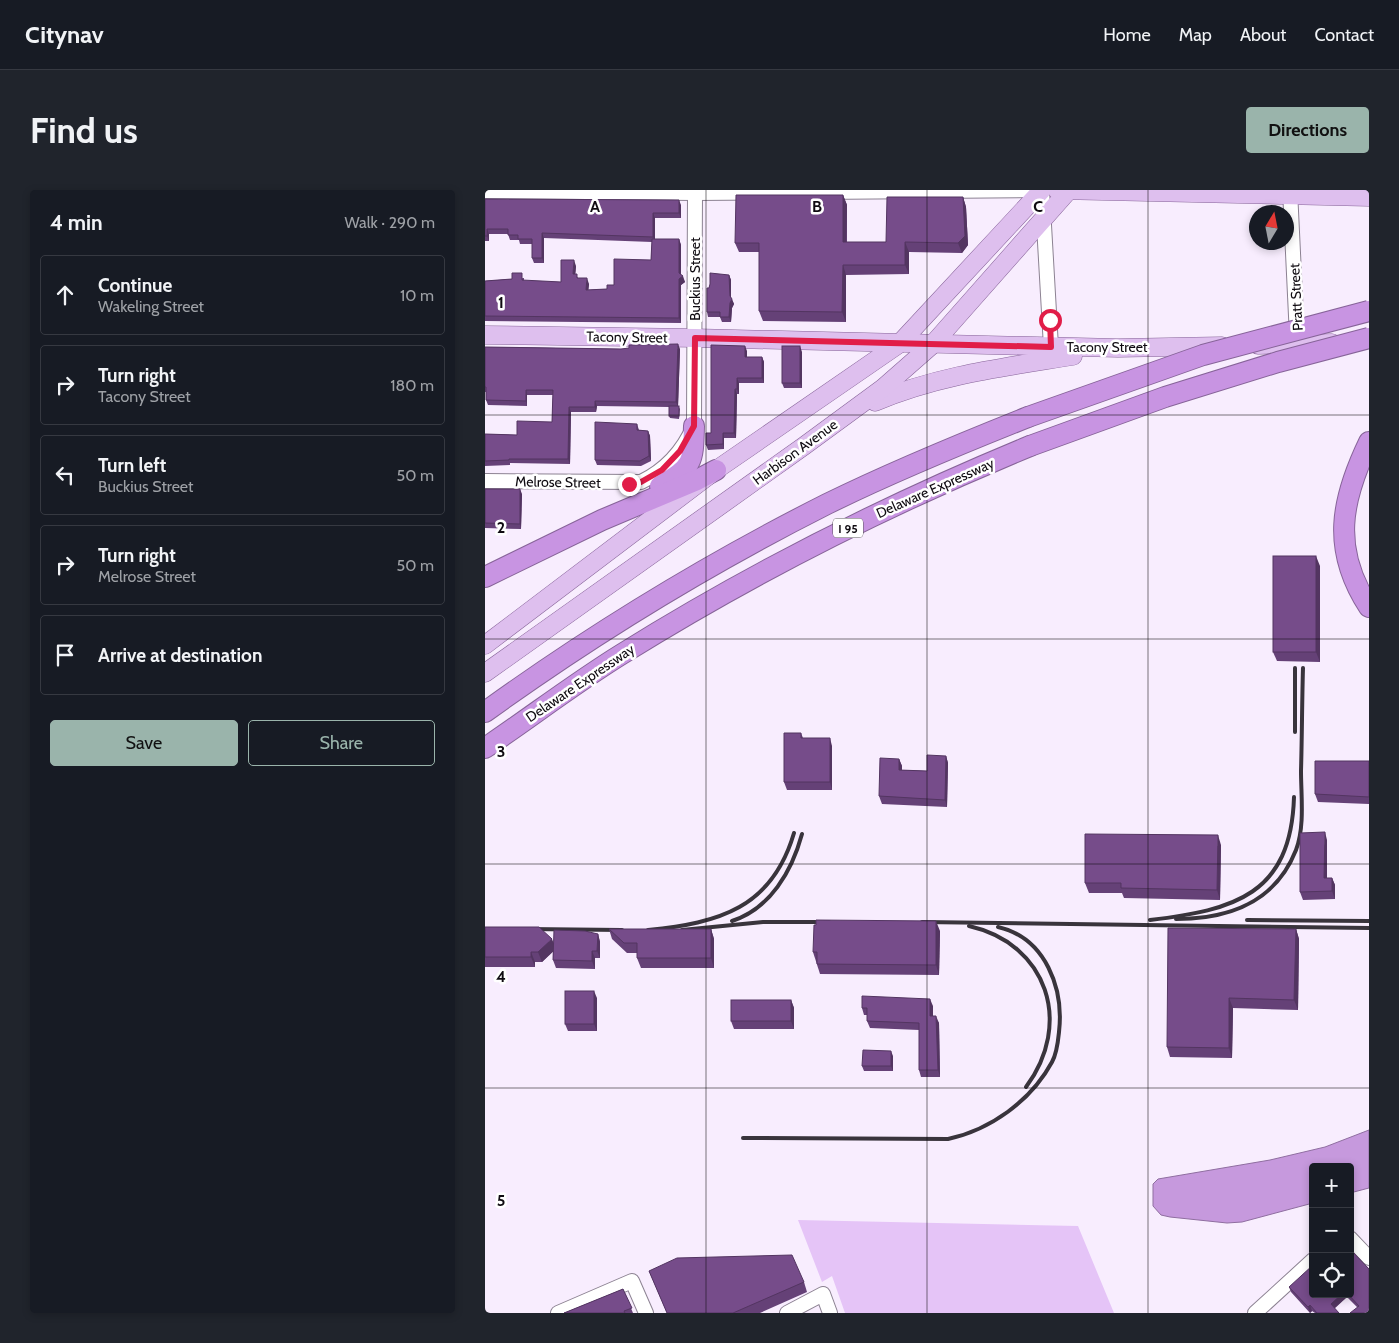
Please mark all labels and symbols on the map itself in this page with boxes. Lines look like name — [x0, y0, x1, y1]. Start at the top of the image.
text: A — [590, 197, 600, 216]
text: B — [812, 197, 822, 216]
text: C — [1033, 197, 1043, 216]
north arrow — [1249, 205, 1294, 250]
street label: Buckius Street — [686, 237, 704, 321]
street label: Pratt Street — [1285, 263, 1307, 331]
text: 1 — [498, 293, 504, 312]
route start — [1039, 309, 1062, 332]
street label: Tacony Street — [586, 327, 668, 347]
street label: Tacony Street — [1066, 338, 1148, 356]
street label: Harbison Avenue — [749, 415, 841, 489]
street label: Delaware Expressway — [873, 454, 997, 522]
street label: Melrose Street — [515, 472, 601, 492]
route end — [618, 473, 641, 496]
text: 2 — [497, 518, 505, 537]
road number: I 95 — [833, 518, 863, 538]
street label: Delaware Expressway — [522, 640, 638, 726]
text: 3 — [497, 742, 505, 761]
text: 4 — [496, 967, 506, 986]
text: 5 — [497, 1191, 505, 1210]

